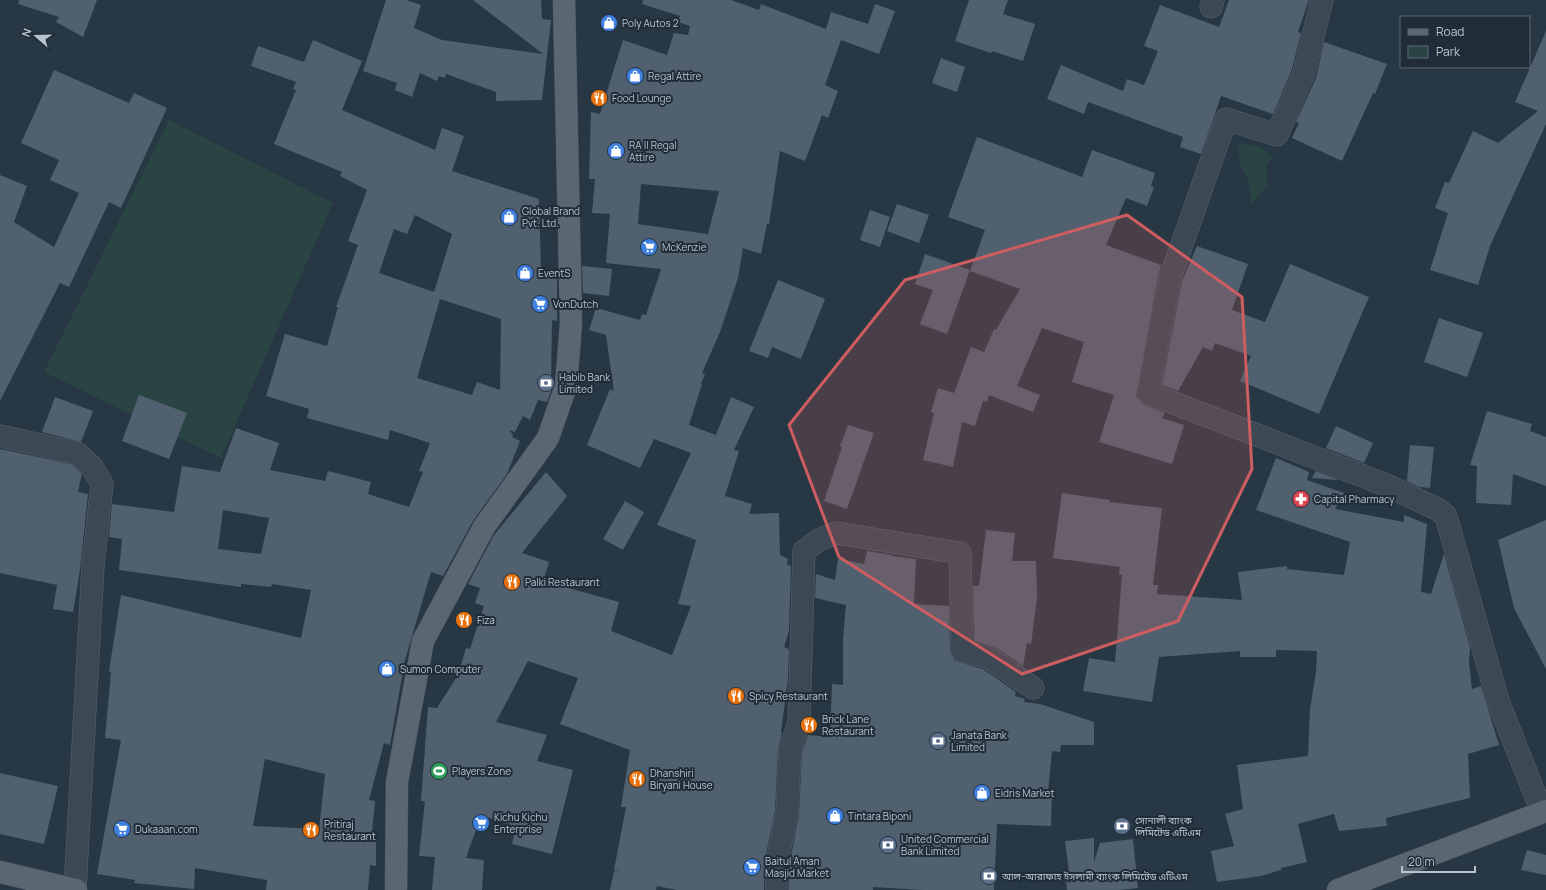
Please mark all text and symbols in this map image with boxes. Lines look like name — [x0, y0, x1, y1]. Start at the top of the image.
shop icon: Poly Autos 2 — [599, 13, 619, 33]
north arrow — [16, 16, 56, 56]
place label: Poly Autos 2 — [622, 16, 679, 30]
legend — [1400, 16, 1530, 68]
text: Road — [1436, 23, 1464, 40]
text: N — [18, 26, 35, 39]
text: Park — [1436, 43, 1461, 60]
shop icon: Regal Attire — [625, 66, 645, 86]
place label: Regal Attire — [648, 69, 702, 83]
restaurant icon: Food Lounge — [589, 88, 609, 108]
place label: Food Lounge — [612, 91, 671, 105]
place label: RA || Regal Attire — [629, 138, 677, 164]
shop icon: RA || Regal Attire — [606, 141, 626, 161]
place label: Global Brand Pvt. Ltd. — [522, 204, 580, 230]
shop icon: Global Brand Pvt. Ltd. — [499, 207, 519, 227]
supermarket icon: McKenzie — [639, 237, 659, 257]
place label: McKenzie — [662, 240, 707, 254]
shop icon: EventS — [515, 263, 535, 283]
place label: EventS — [538, 266, 570, 280]
supermarket icon: VonDutch — [530, 294, 550, 314]
place label: VonDutch — [553, 297, 598, 311]
place label: Habib Bank Limited — [559, 370, 611, 396]
bank icon: Habib Bank Limited — [536, 373, 556, 393]
pharmacy icon: Capital Pharmacy — [1291, 489, 1311, 509]
place label: Capital Pharmacy — [1314, 492, 1395, 506]
restaurant icon: Palki Restaurant — [502, 572, 522, 592]
place label: Palki Restaurant — [525, 575, 600, 589]
restaurant icon: Fiza — [454, 610, 474, 630]
place label: Fiza — [477, 613, 495, 627]
shop icon: Sumon Computer — [377, 659, 397, 679]
place label: Sumon Computer — [400, 662, 481, 676]
restaurant icon: Spicy Restaurant — [726, 686, 746, 706]
place label: Spicy Restaurant — [749, 689, 828, 703]
place label: Brick Lane Restaurant — [822, 712, 874, 738]
restaurant icon: Brick Lane Restaurant — [799, 715, 819, 735]
place label: Janata Bank Limited — [951, 728, 1008, 754]
bank icon: Janata Bank Limited — [928, 731, 948, 751]
sports icon: Players Zone — [429, 761, 449, 781]
place label: Players Zone — [452, 764, 511, 778]
place label: Dhanshiri Biryani House — [650, 766, 713, 792]
restaurant icon: Dhanshiri Biryani House — [627, 769, 647, 789]
shop icon: Eidris Market — [972, 783, 992, 803]
place label: Eidris Market — [995, 786, 1054, 800]
shop icon: Tintara Biponi — [825, 806, 845, 826]
place label: Tintara Biponi — [848, 809, 911, 823]
place label: Kichu Kichu Enterprise — [494, 810, 547, 836]
supermarket icon: Kichu Kichu Enterprise — [471, 813, 491, 833]
place label: সোনালী ব্যাংক লিমিটেড এটিএম — [1134, 813, 1202, 839]
bank icon: সোনালী ব্যাংক লিমিটেড এটিএম — [1112, 816, 1132, 836]
place label: Pritiraj Restaurant — [324, 817, 376, 843]
supermarket icon: Dukaaan.com — [112, 819, 132, 839]
restaurant icon: Pritiraj Restaurant — [301, 820, 321, 840]
place label: Dukaaan.com — [135, 822, 198, 836]
place label: United Commercial Bank Limited — [901, 832, 989, 858]
bank icon: United Commercial Bank Limited — [878, 835, 898, 855]
scale bar — [1402, 848, 1475, 874]
text: 20 m — [1408, 853, 1435, 870]
place label: Baitul Aman Masjid Market — [765, 854, 829, 880]
supermarket icon: Baitul Aman Masjid Market — [742, 857, 762, 877]
bank icon: আল-আরাফাহ ইসলামী ব্যাংক লিমিটেড এটিএম — [979, 866, 999, 886]
place label: আল-আরাফাহ ইসলামী ব্যাংক লিমিটেড এটিএম — [1001, 869, 1188, 883]

